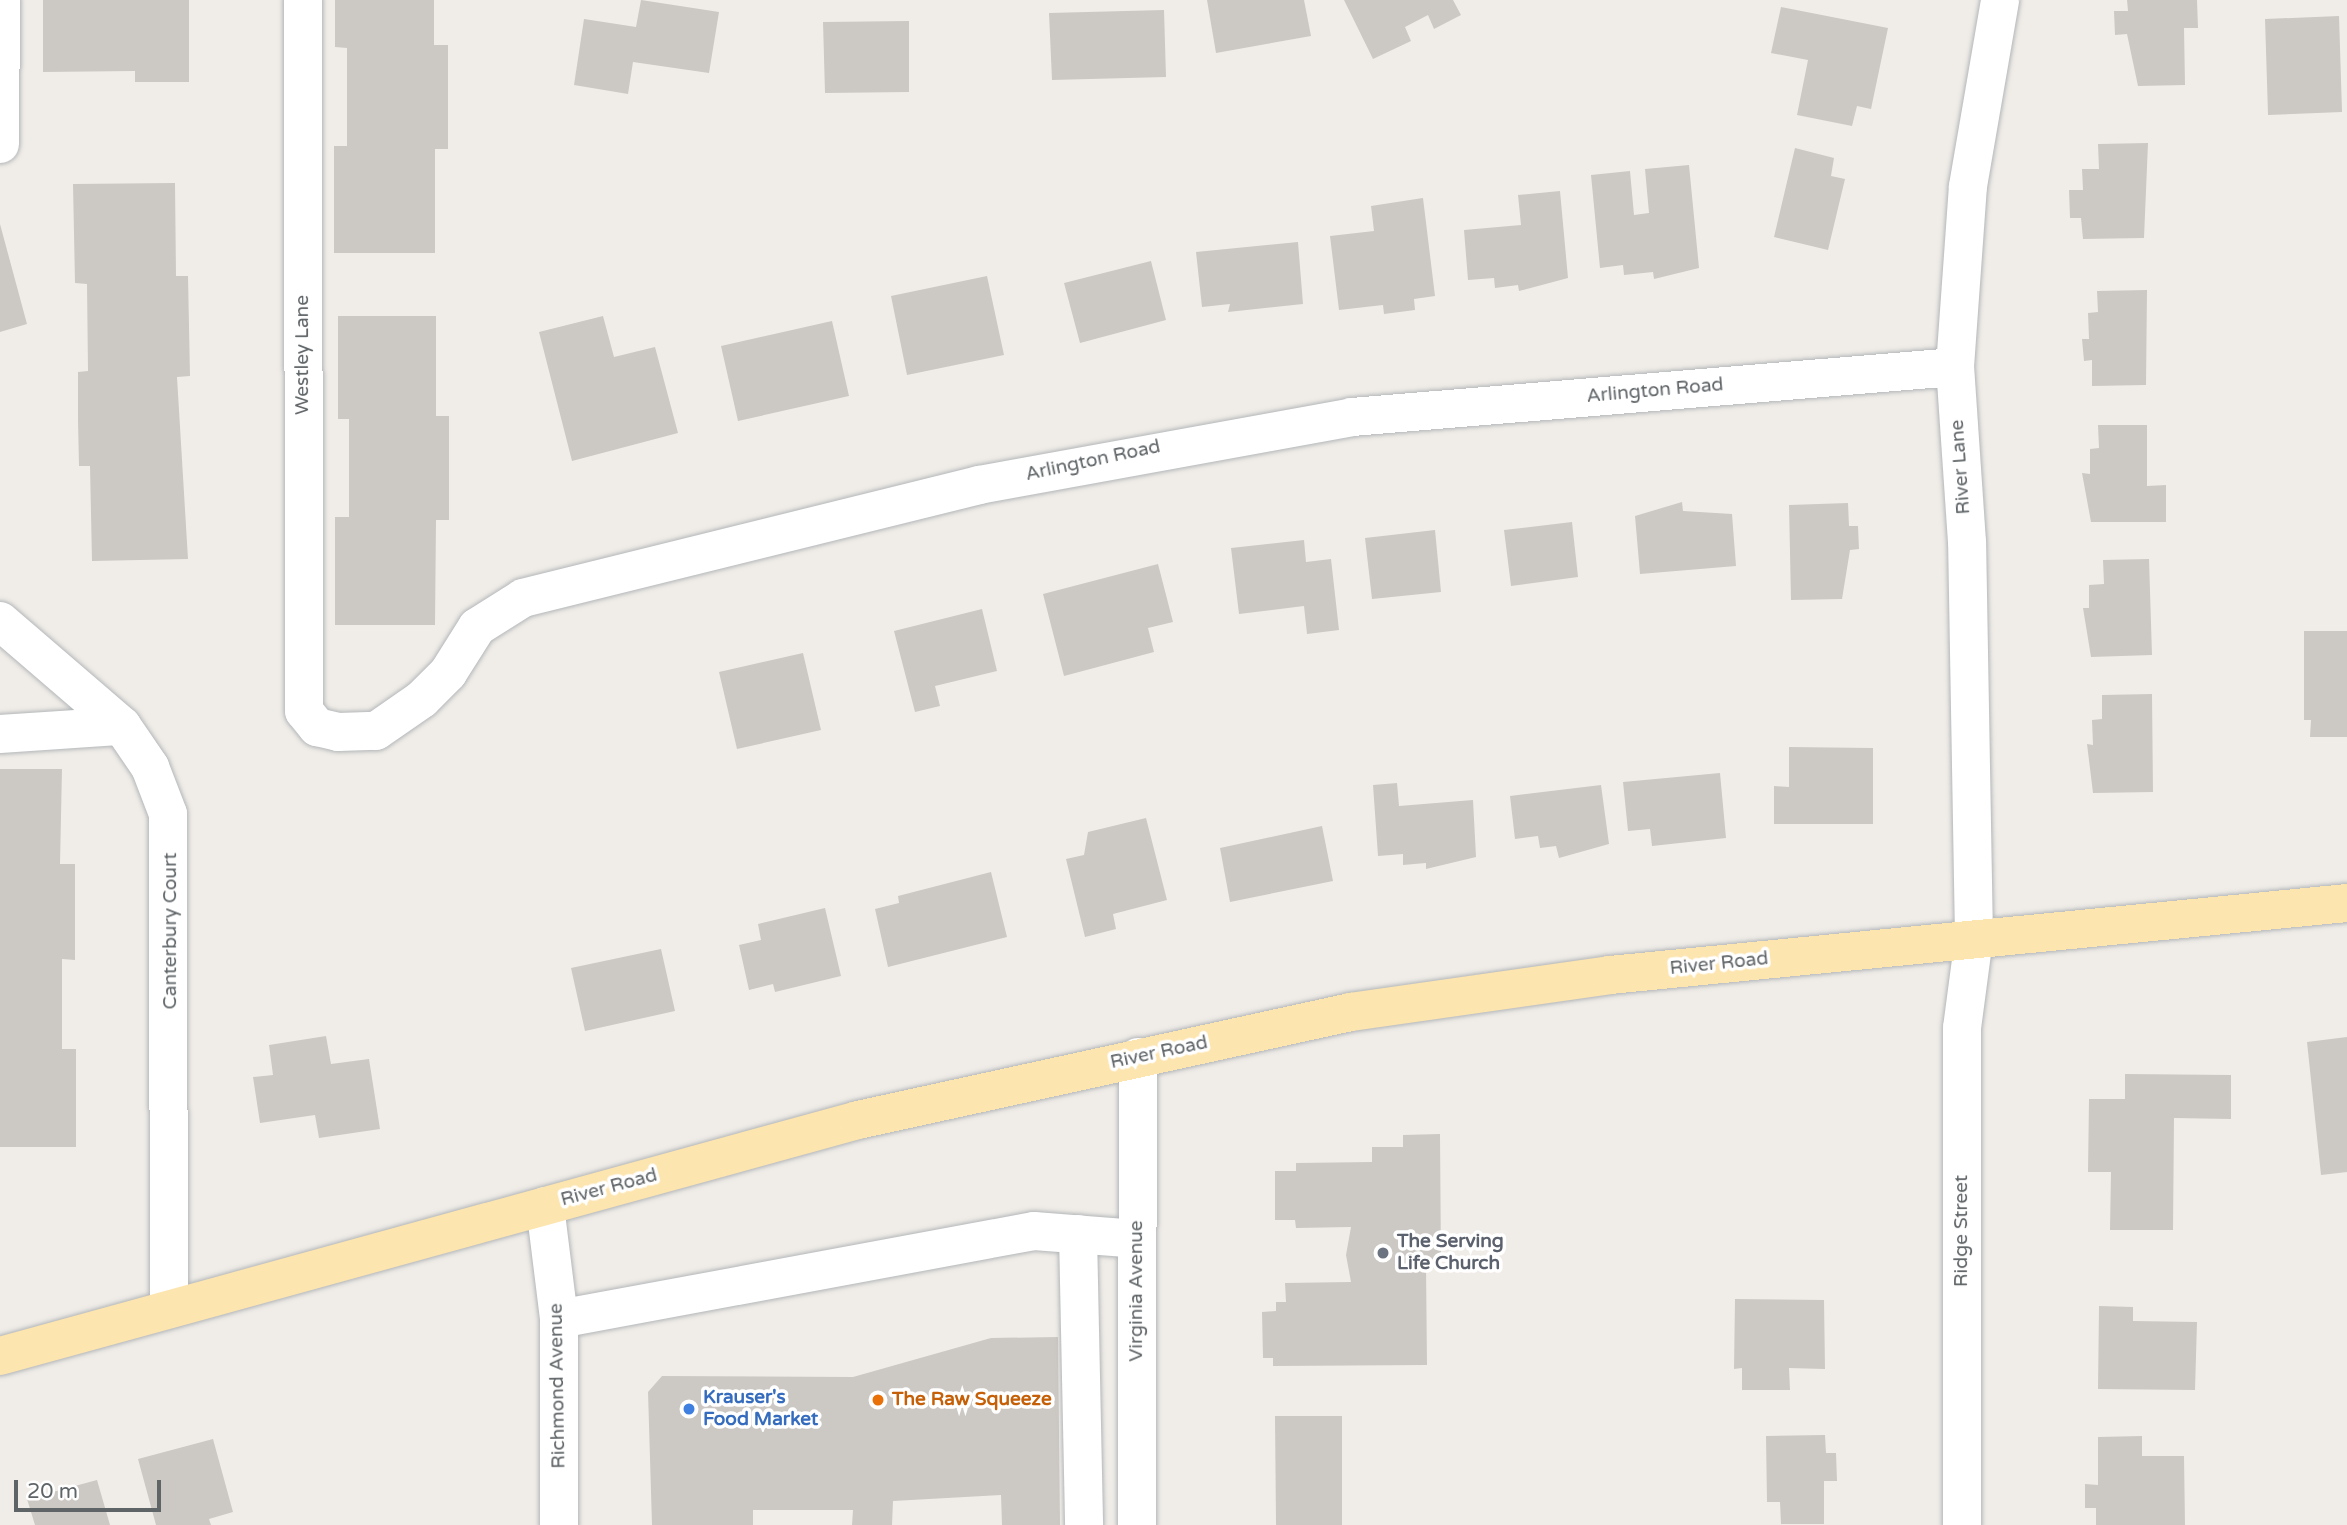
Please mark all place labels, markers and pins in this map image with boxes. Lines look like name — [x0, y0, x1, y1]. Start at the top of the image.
place label: The Serving Life Church — [1397, 1231, 1504, 1275]
marker: The Serving Life Church — [1375, 1245, 1391, 1261]
place label: Krauser's Food Market — [703, 1387, 818, 1431]
place label: The Raw Squeeze — [892, 1389, 1052, 1411]
marker: The Raw Squeeze — [870, 1392, 886, 1408]
marker: Krauser's Food Market — [681, 1401, 697, 1417]

